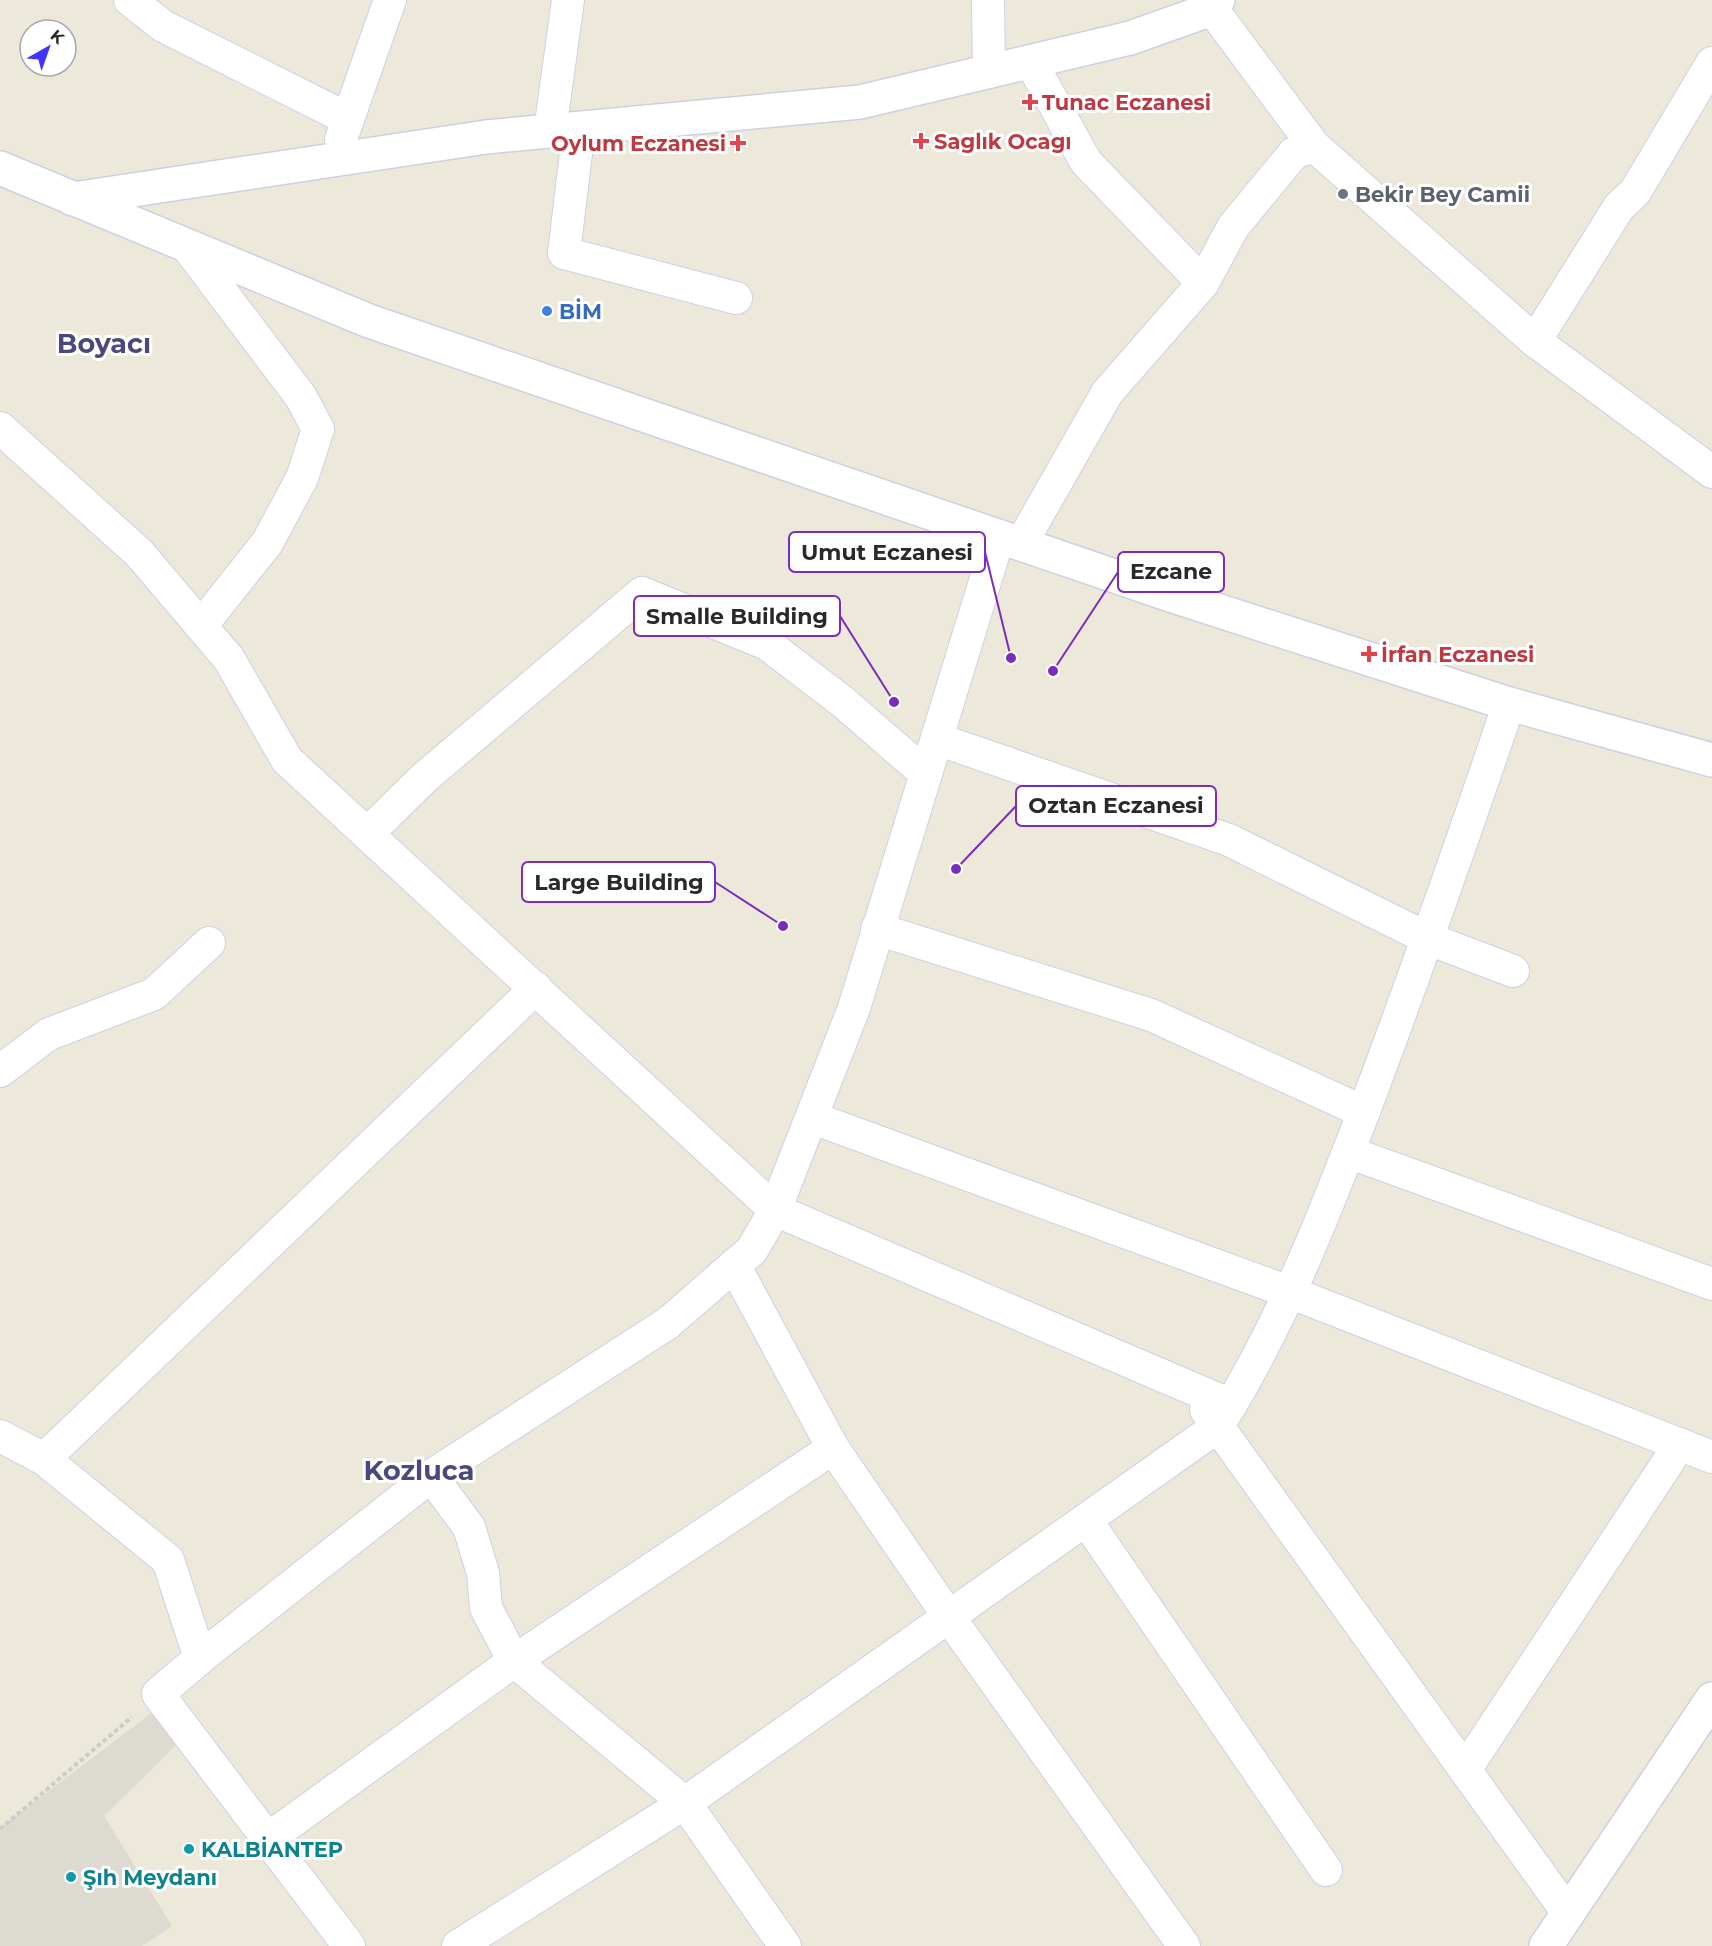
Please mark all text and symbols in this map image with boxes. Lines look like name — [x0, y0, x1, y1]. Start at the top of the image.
north arrow — [18, 18, 78, 78]
text: K — [47, 26, 69, 49]
place label: Tunac Eczanesi — [1042, 90, 1211, 115]
marker: Tunac Eczanesi — [1023, 95, 1037, 109]
place label: Saglık Ocagı — [934, 129, 1072, 154]
place label: Oylum Eczanesi — [551, 131, 726, 156]
marker: Saglık Ocagı — [912, 132, 930, 150]
marker: Oylum Eczanesi — [731, 136, 745, 150]
place label: Bekir Bey Camii — [1355, 182, 1530, 207]
marker: Bekir Bey Camii — [1336, 187, 1350, 201]
place label: BİM — [559, 298, 602, 324]
marker: BİM — [540, 304, 554, 318]
district label: Boyacı — [57, 327, 151, 360]
callout: Umut Eczanesi — [789, 532, 985, 572]
text: Umut Eczanesi — [801, 539, 973, 566]
callout: Ezcane — [1118, 552, 1224, 592]
text: Ezcane — [1130, 558, 1212, 585]
callout: Smalle Building — [634, 596, 840, 636]
text: Smalle Building — [646, 603, 828, 630]
place label: İrfan Eczanesi — [1381, 641, 1534, 667]
marker: İrfan Eczanesi — [1362, 647, 1376, 661]
callout: Oztan Eczanesi — [1016, 786, 1216, 826]
text: Oztan Eczanesi — [1028, 792, 1204, 819]
callout: Large Building — [522, 862, 715, 902]
text: Large Building — [534, 869, 704, 896]
district label: Kozluca — [364, 1454, 474, 1487]
place label: KALBİANTEP — [201, 1836, 343, 1862]
marker: KALBİANTEP — [182, 1842, 196, 1856]
place label: Şıh Meydanı — [83, 1865, 217, 1890]
marker: Şıh Meydanı — [64, 1870, 78, 1884]

